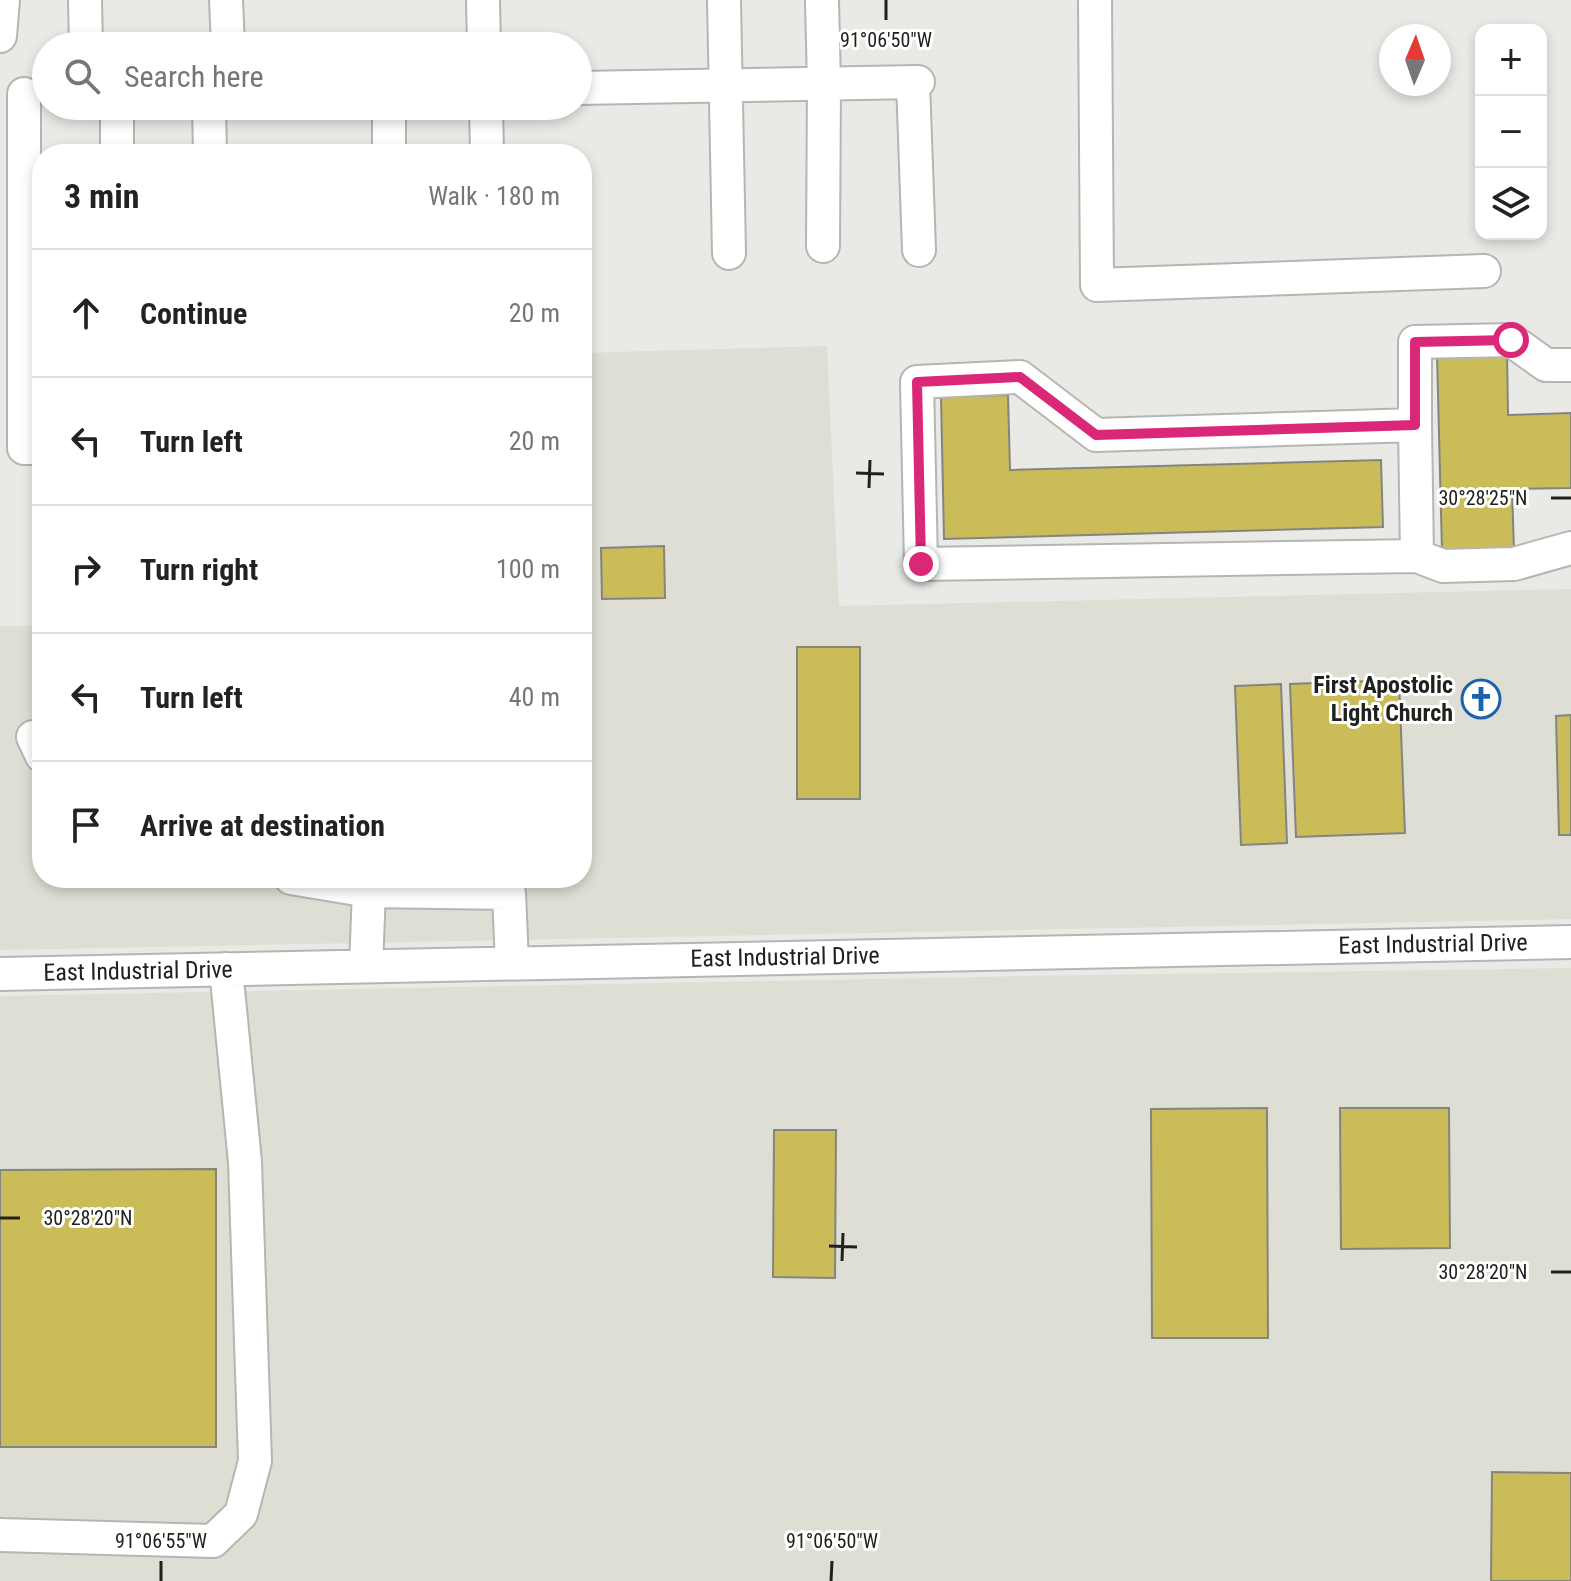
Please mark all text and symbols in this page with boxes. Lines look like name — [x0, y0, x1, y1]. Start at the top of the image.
north arrow — [1379, 24, 1451, 96]
map controls — [1475, 24, 1547, 240]
button: + — [1475, 24, 1547, 96]
text: 91°06'50"W — [840, 28, 932, 52]
search box — [32, 32, 592, 120]
icon: search — [60, 54, 104, 98]
text: Search here — [124, 59, 264, 94]
button: − — [1475, 96, 1547, 168]
button: layers — [1475, 168, 1547, 240]
text: 3 min — [64, 176, 140, 216]
text: Walk · 180 m — [428, 181, 560, 211]
icon: ahead — [64, 291, 108, 335]
text: Continue — [140, 296, 247, 331]
text: 20 m — [509, 298, 560, 328]
route start — [1493, 322, 1529, 358]
icon: left — [64, 419, 108, 463]
text: Turn left — [140, 424, 243, 459]
text: 20 m — [509, 426, 560, 456]
text: 30°28'25"N — [1438, 486, 1528, 510]
route end — [903, 546, 939, 582]
icon: right — [64, 547, 108, 591]
text: Turn right — [140, 552, 258, 587]
text: 100 m — [496, 554, 560, 584]
place label: First Apostolic Light Church — [1313, 671, 1453, 727]
icon: left — [64, 675, 108, 719]
church icon: First Apostolic Light Church — [1460, 678, 1502, 720]
text: Turn left — [140, 680, 243, 715]
text: 40 m — [509, 682, 560, 712]
icon: arrive — [64, 803, 108, 847]
text: Arrive at destination — [140, 808, 385, 843]
street label: East Industrial Drive — [1338, 928, 1528, 960]
street label: East Industrial Drive — [690, 941, 880, 973]
street label: East Industrial Drive — [43, 955, 233, 987]
text: 30°28'20"N — [43, 1206, 133, 1230]
text: 30°28'20"N — [1438, 1260, 1528, 1284]
text: 91°06'55"W — [115, 1529, 207, 1553]
text: 91°06'50"W — [786, 1529, 878, 1553]

